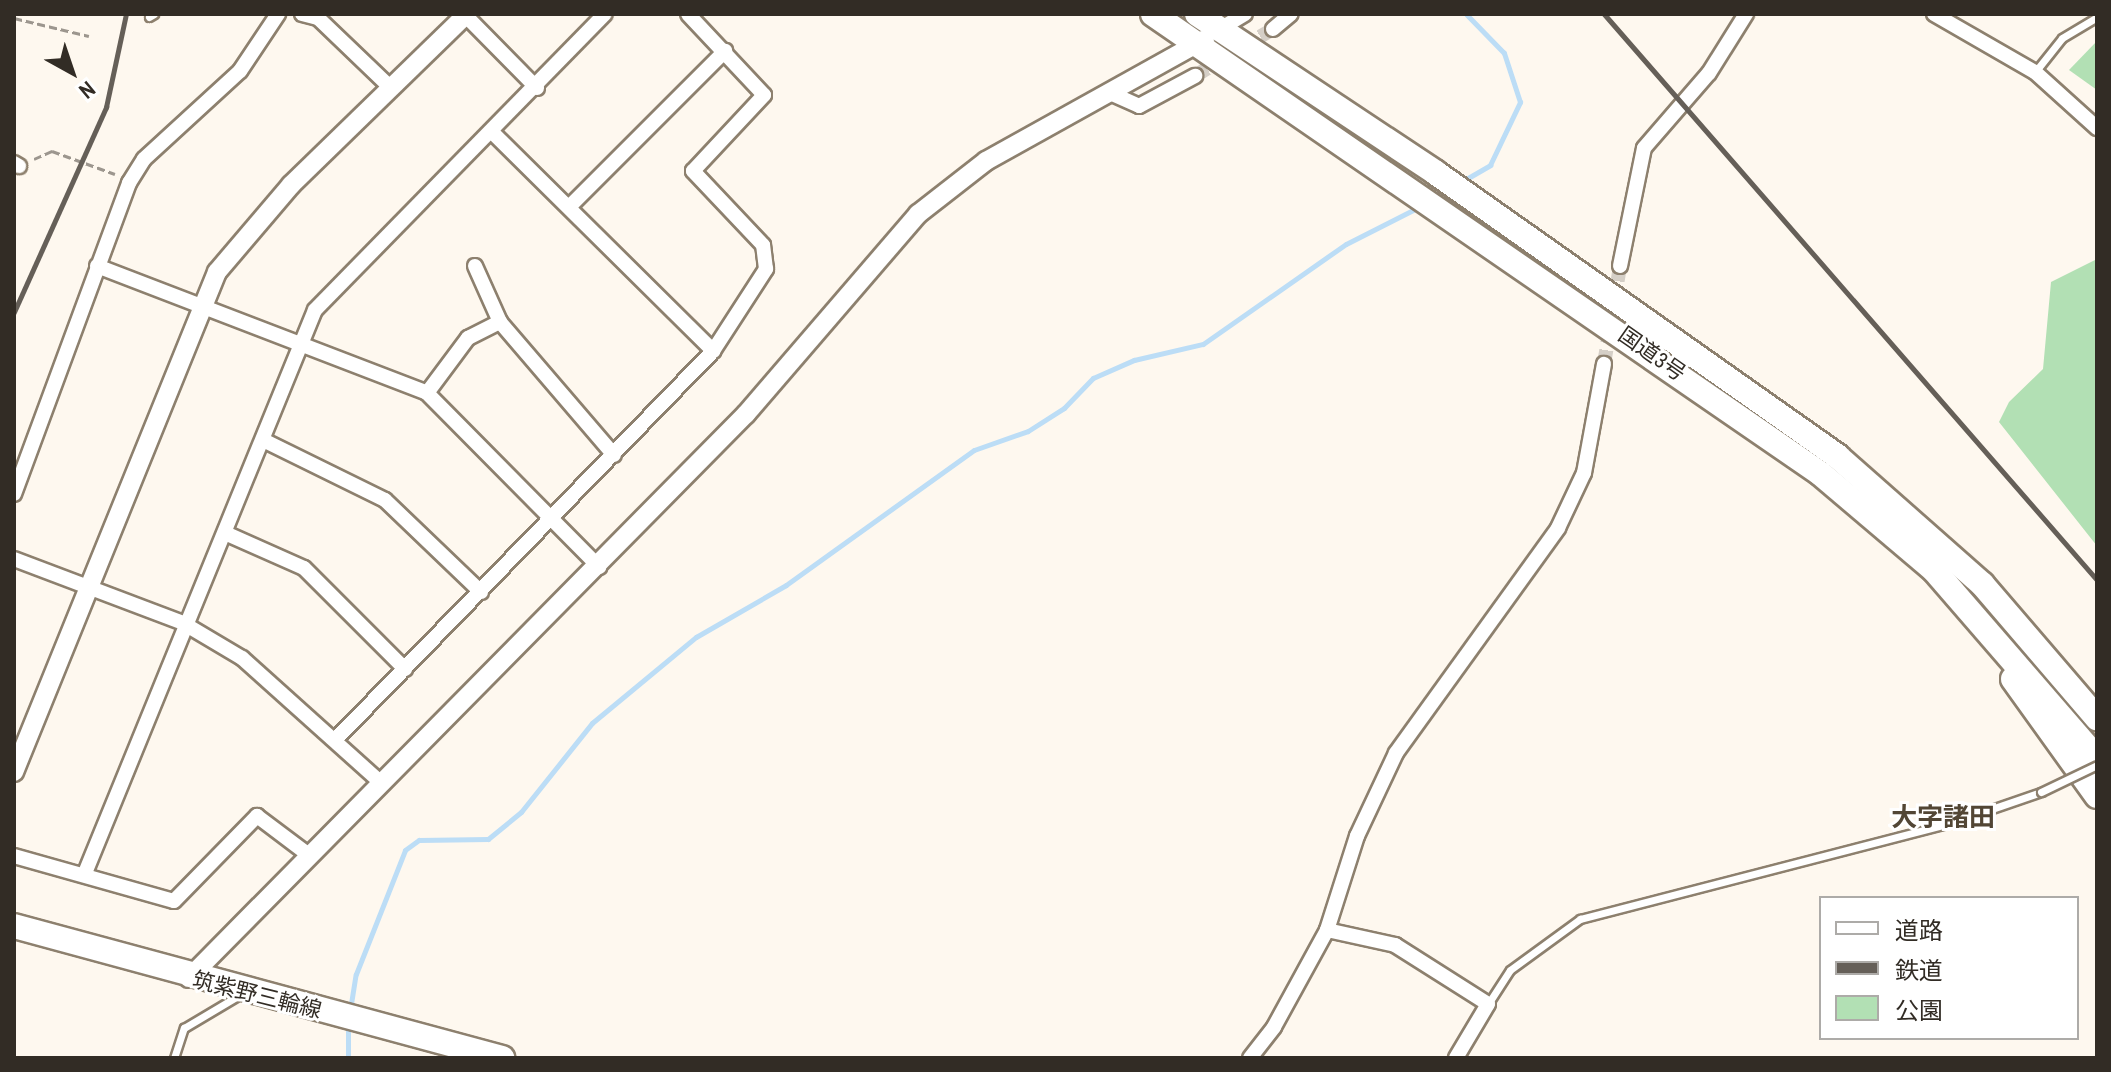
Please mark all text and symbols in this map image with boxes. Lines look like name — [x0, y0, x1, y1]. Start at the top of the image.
north arrow — [32, 32, 112, 112]
text: N — [73, 75, 102, 106]
street label: 国道3号 — [1613, 321, 1691, 387]
district label: 大字諸田 — [1891, 801, 1995, 833]
legend — [1819, 896, 2079, 1040]
text: 道路 — [1895, 914, 1943, 946]
text: 鉄道 — [1895, 954, 1943, 986]
street label: 筑紫野三輪線 — [190, 966, 324, 1024]
text: 公園 — [1895, 994, 1943, 1026]

